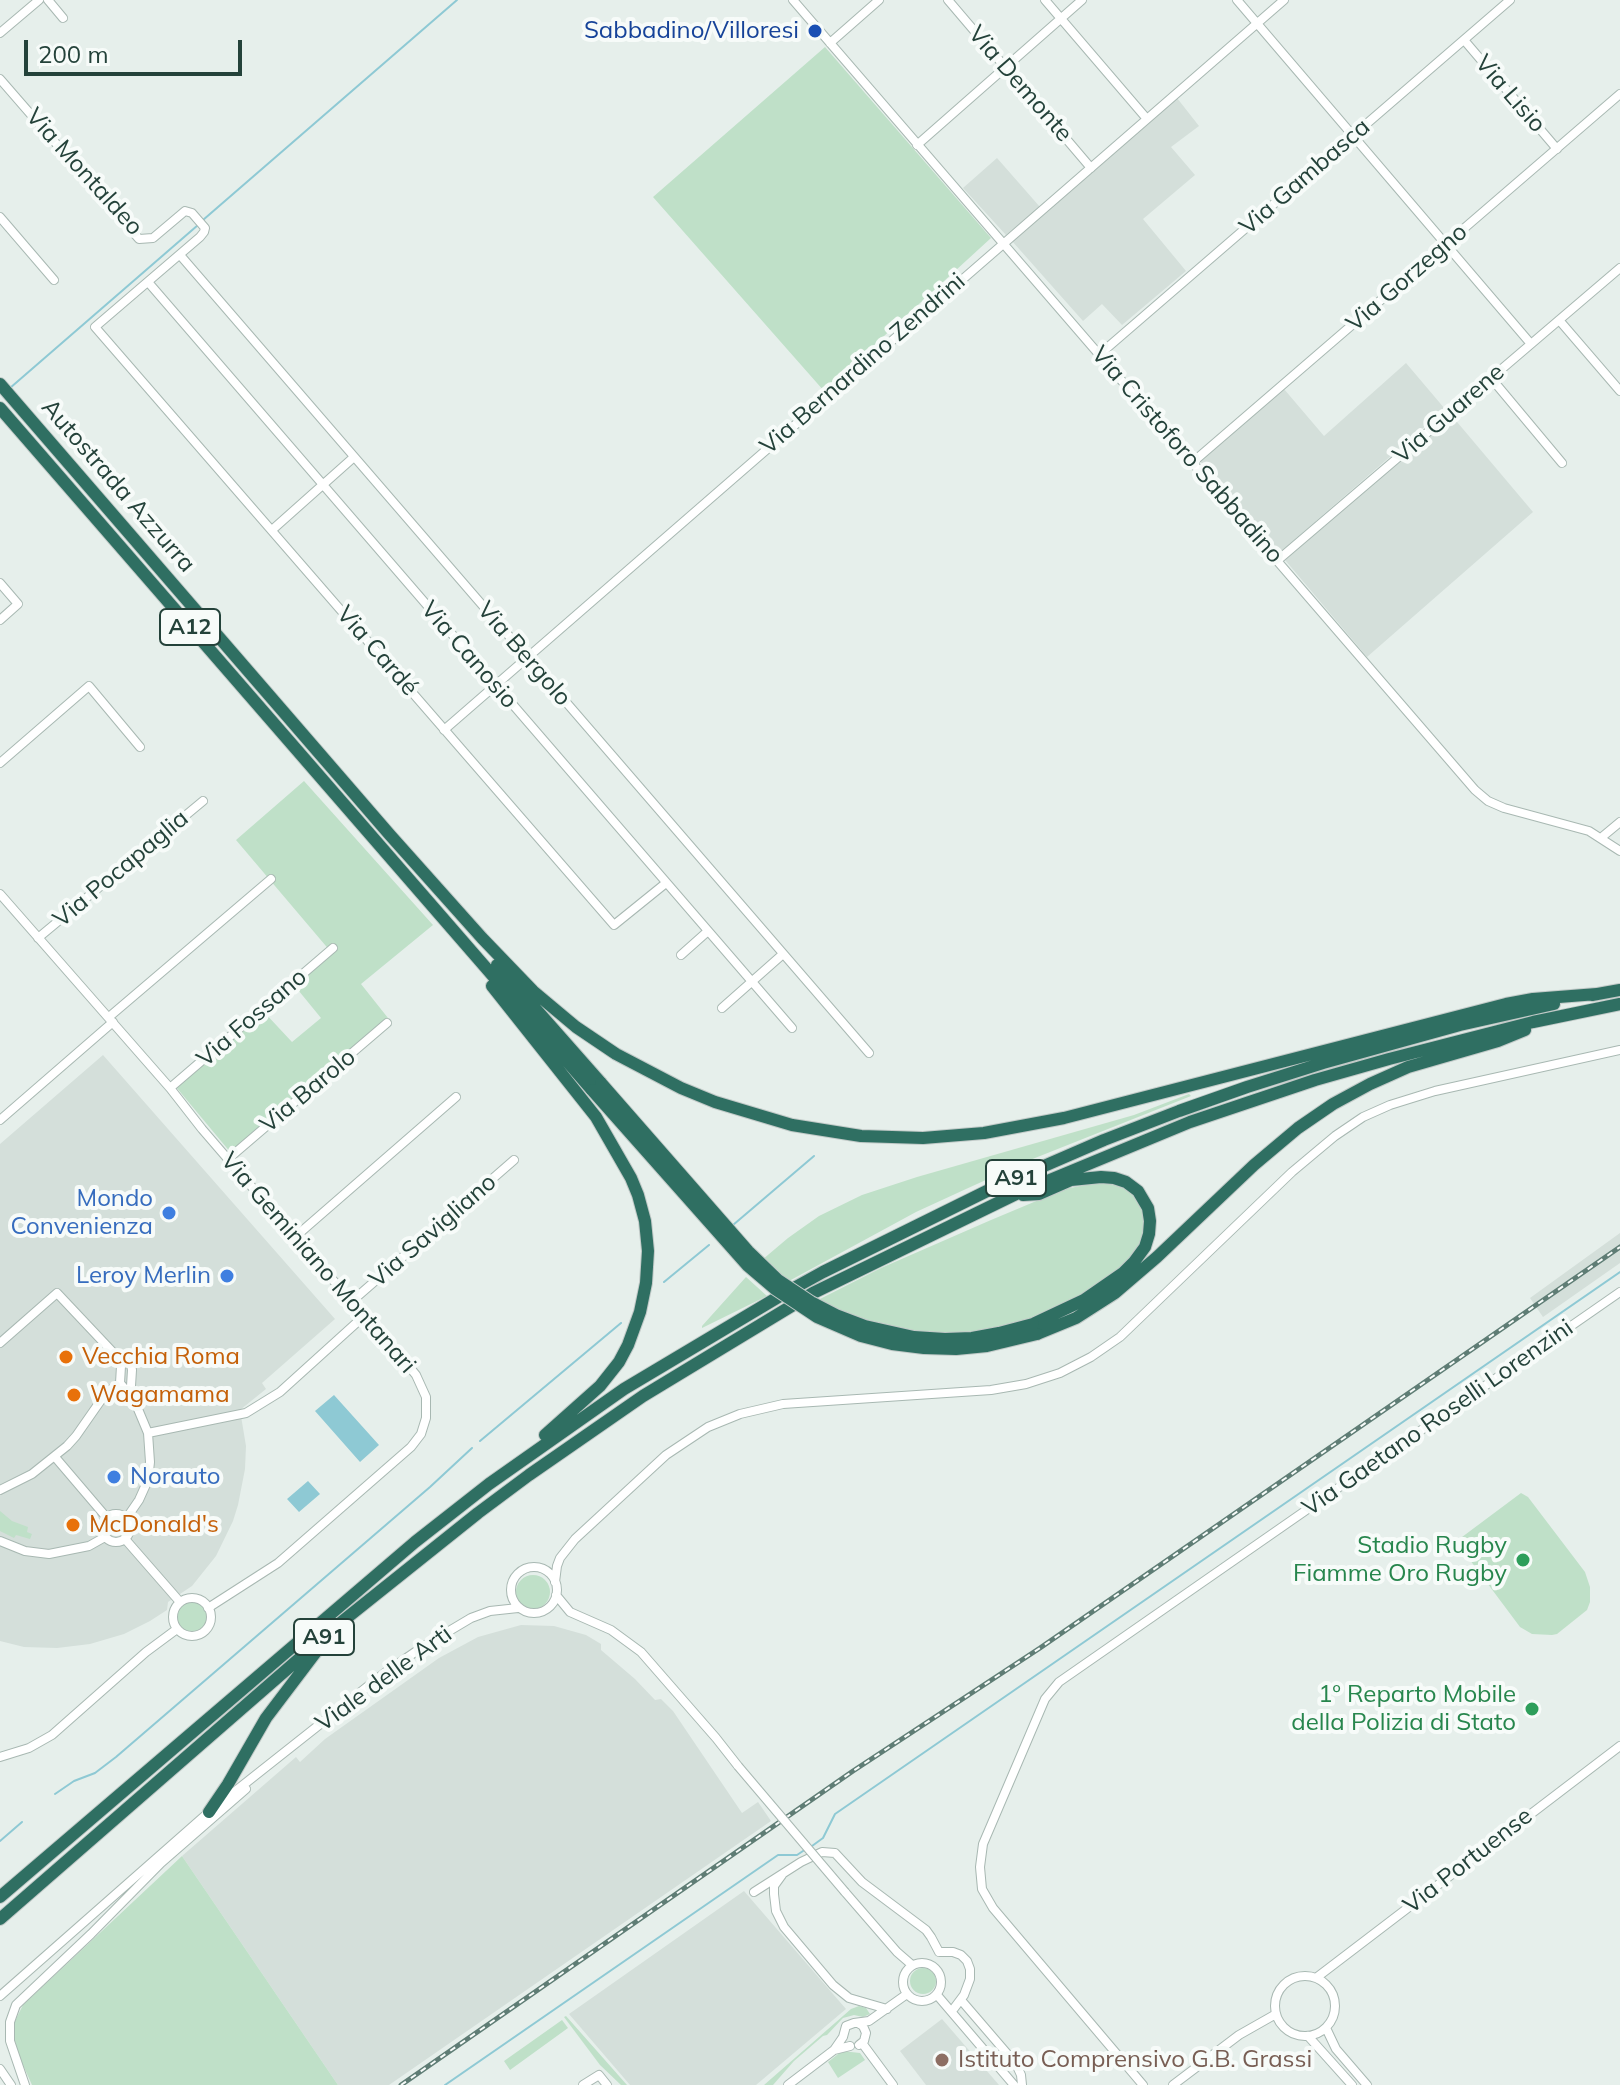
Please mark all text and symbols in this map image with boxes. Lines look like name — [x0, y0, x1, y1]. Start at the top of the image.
place label: Sabbadino/Villoresi — [584, 17, 799, 45]
street label: Via Demonte — [962, 20, 1078, 148]
marker: Sabbadino/Villoresi — [806, 22, 824, 40]
scale bar — [28, 24, 246, 74]
text: 200 m — [38, 39, 109, 69]
street label: Via Lisio — [1469, 49, 1551, 139]
street label: Via Montaldeo — [19, 102, 149, 242]
street label: Via Gambasca — [1234, 113, 1376, 241]
street label: Via Gorzegno — [1341, 218, 1473, 338]
street label: Via Bernardino Zendrini — [755, 267, 971, 461]
street label: Via Cristoforo Sabbadino — [1085, 341, 1289, 569]
street label: Via Guarene — [1388, 358, 1510, 470]
street label: Autostrada Azzurra — [35, 394, 201, 578]
street label: Via Canosio — [415, 596, 523, 714]
street label: Via Bergolo — [471, 596, 577, 712]
street label: Via Cardé — [330, 600, 424, 702]
road number: A12 — [160, 609, 220, 645]
street label: Via Pocapaglia — [48, 804, 194, 934]
street label: Via Fossano — [191, 963, 313, 1073]
street label: Via Barolo — [254, 1043, 362, 1139]
street label: Via Geminiano Montanari — [214, 1147, 422, 1379]
road number: A91 — [986, 1160, 1046, 1196]
street label: Via Savigliano — [364, 1168, 502, 1294]
place label: Mondo Convenienza — [11, 1185, 153, 1241]
marker: Mondo Convenienza — [160, 1204, 178, 1222]
place label: Leroy Merlin — [76, 1262, 211, 1290]
marker: Leroy Merlin — [218, 1267, 236, 1285]
street label: Via Gaetano Roselli Lorenzini — [1297, 1313, 1579, 1523]
place label: Vecchia Roma — [82, 1343, 240, 1371]
marker: Vecchia Roma — [57, 1348, 75, 1366]
place label: Wagamama — [90, 1381, 230, 1409]
marker: Wagamama — [65, 1386, 83, 1404]
place label: Norauto — [130, 1463, 220, 1491]
marker: Norauto — [105, 1468, 123, 1486]
place label: McDonald's — [89, 1511, 219, 1539]
marker: McDonald's — [64, 1516, 82, 1534]
place label: Stadio Rugby Fiamme Oro Rugby — [1293, 1532, 1507, 1588]
marker: Stadio Rugby Fiamme Oro Rugby — [1514, 1551, 1532, 1569]
road number: A91 — [294, 1619, 354, 1655]
street label: Viale delle Arti — [310, 1620, 458, 1738]
place label: 1º Reparto Mobile della Polizia di Stato — [1291, 1681, 1516, 1737]
marker: 1º Reparto Mobile della Polizia di Stato — [1523, 1700, 1541, 1718]
street label: Via Portuense — [1398, 1802, 1538, 1920]
place label: Istituto Comprensivo G.B. Grassi — [958, 2046, 1312, 2074]
marker: Istituto Comprensivo G.B. Grassi — [933, 2051, 951, 2069]

